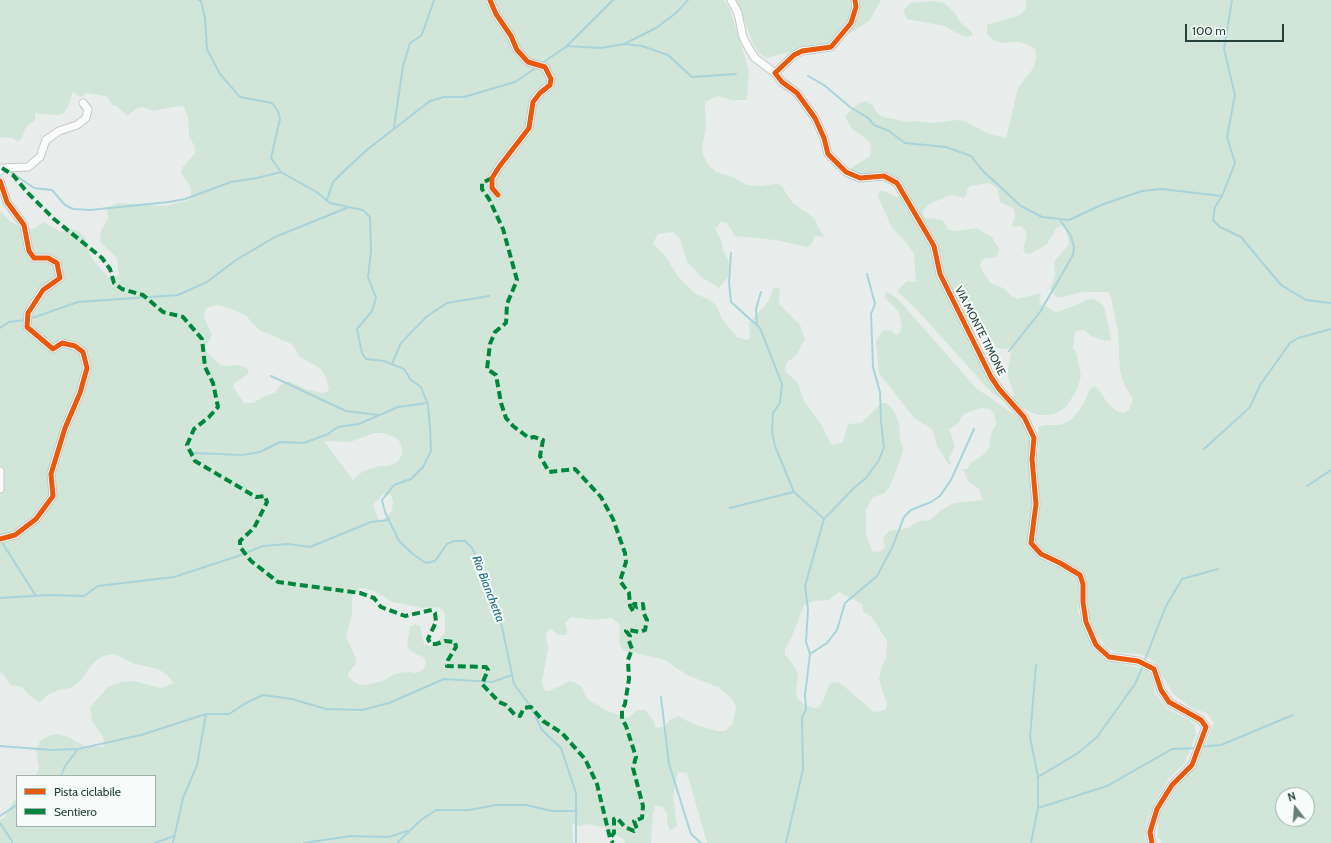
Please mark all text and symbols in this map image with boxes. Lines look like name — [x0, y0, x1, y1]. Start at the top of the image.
scale bar — [1187, 16, 1286, 42]
text: 100 m — [1192, 23, 1226, 38]
street label: VIA MONTE TIMONE — [952, 284, 1008, 378]
water label: Rio Bianchetta — [469, 554, 507, 624]
legend — [16, 775, 156, 827]
text: Pista ciclabile — [54, 784, 121, 799]
north arrow — [1275, 787, 1315, 827]
text: N — [1286, 789, 1298, 804]
text: Sentiero — [54, 804, 97, 819]

